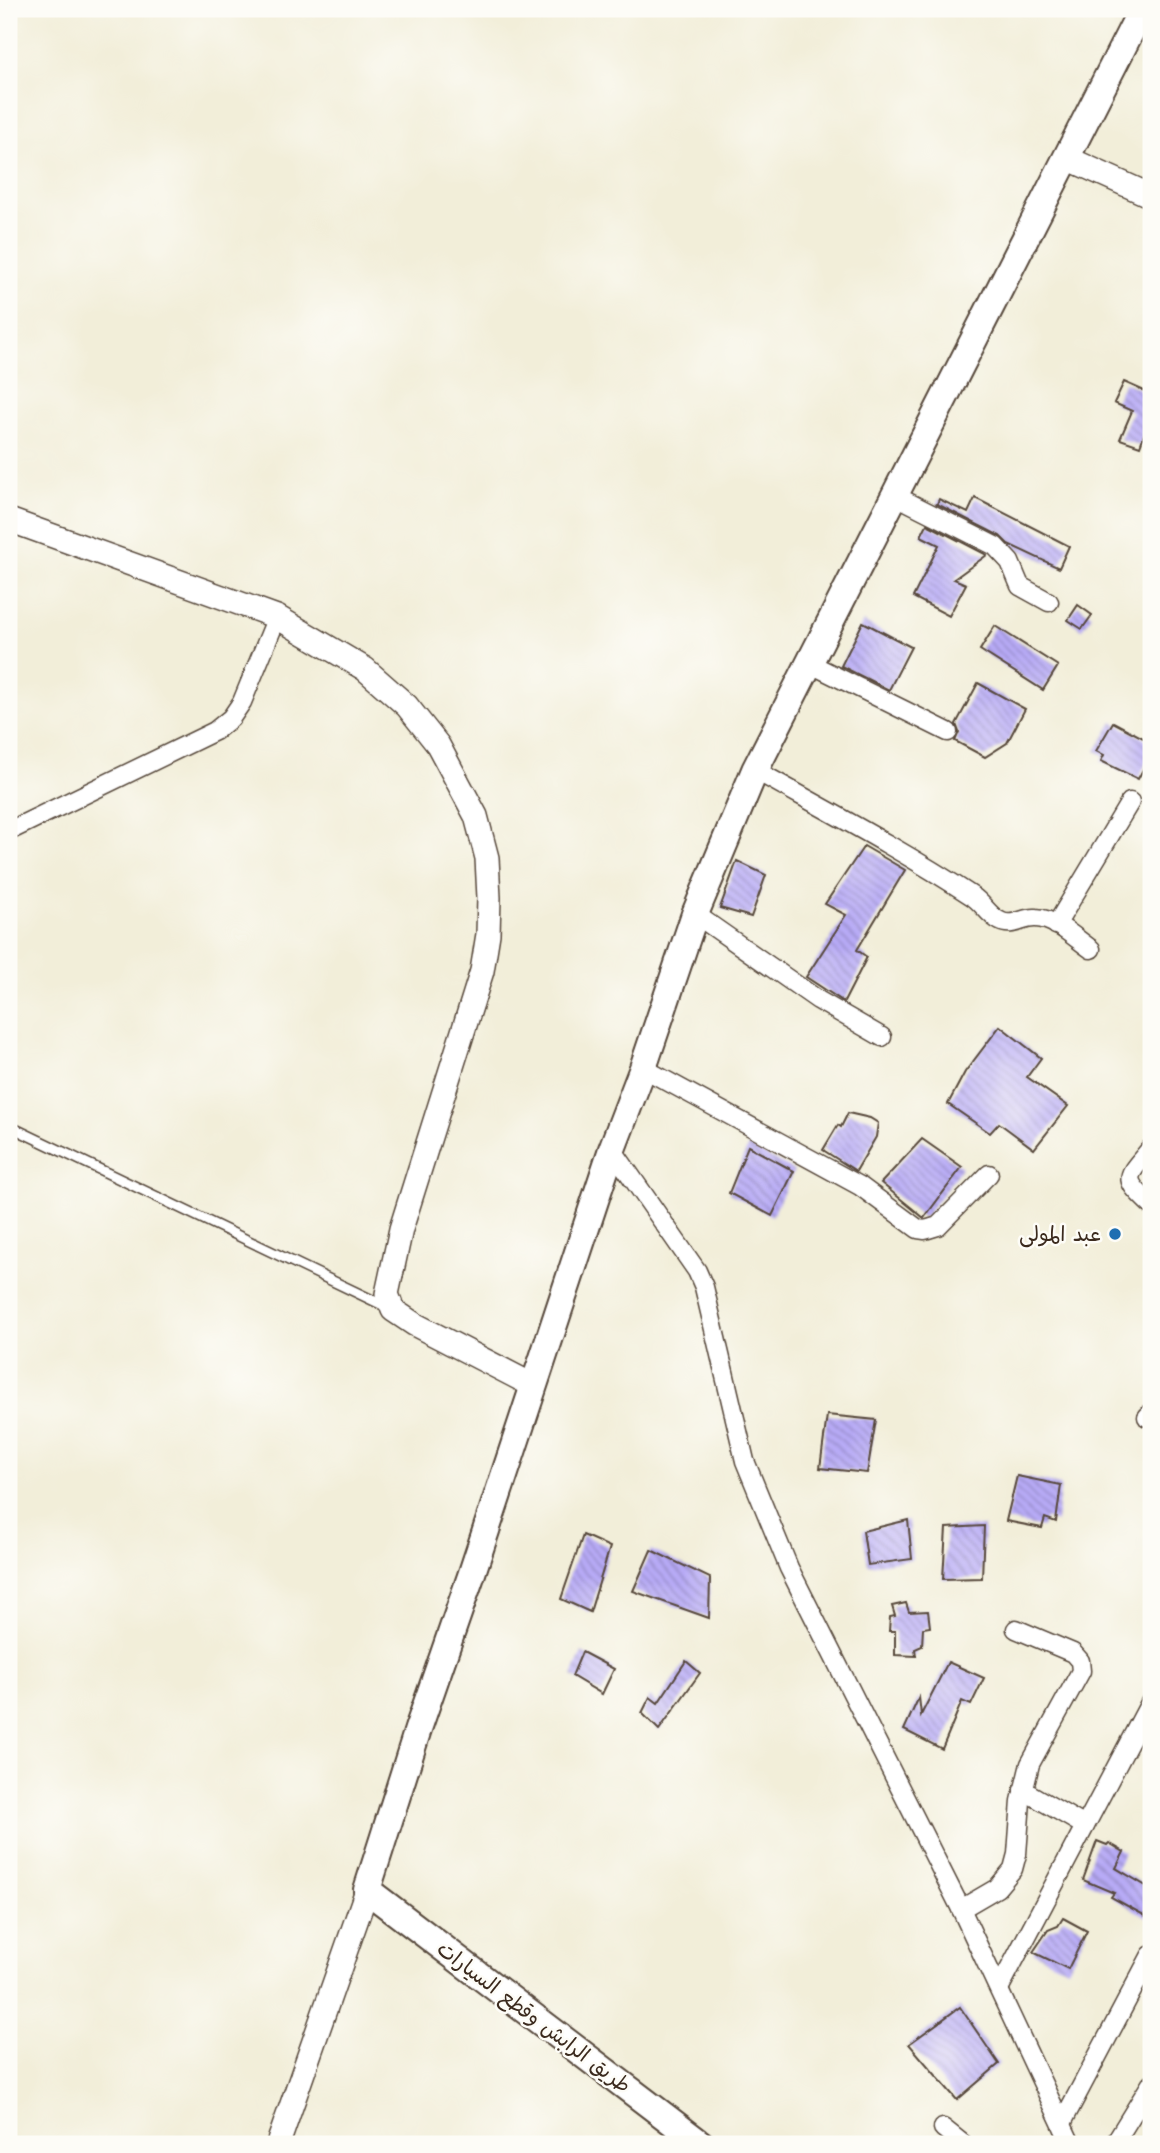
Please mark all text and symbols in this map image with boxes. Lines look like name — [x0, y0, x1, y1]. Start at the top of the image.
place label: عبد المولى — [1019, 1220, 1101, 1248]
marker: عبد المولى — [1107, 1226, 1123, 1242]
street label: طريق الرابش وقطع السيارات — [431, 1935, 637, 2100]

